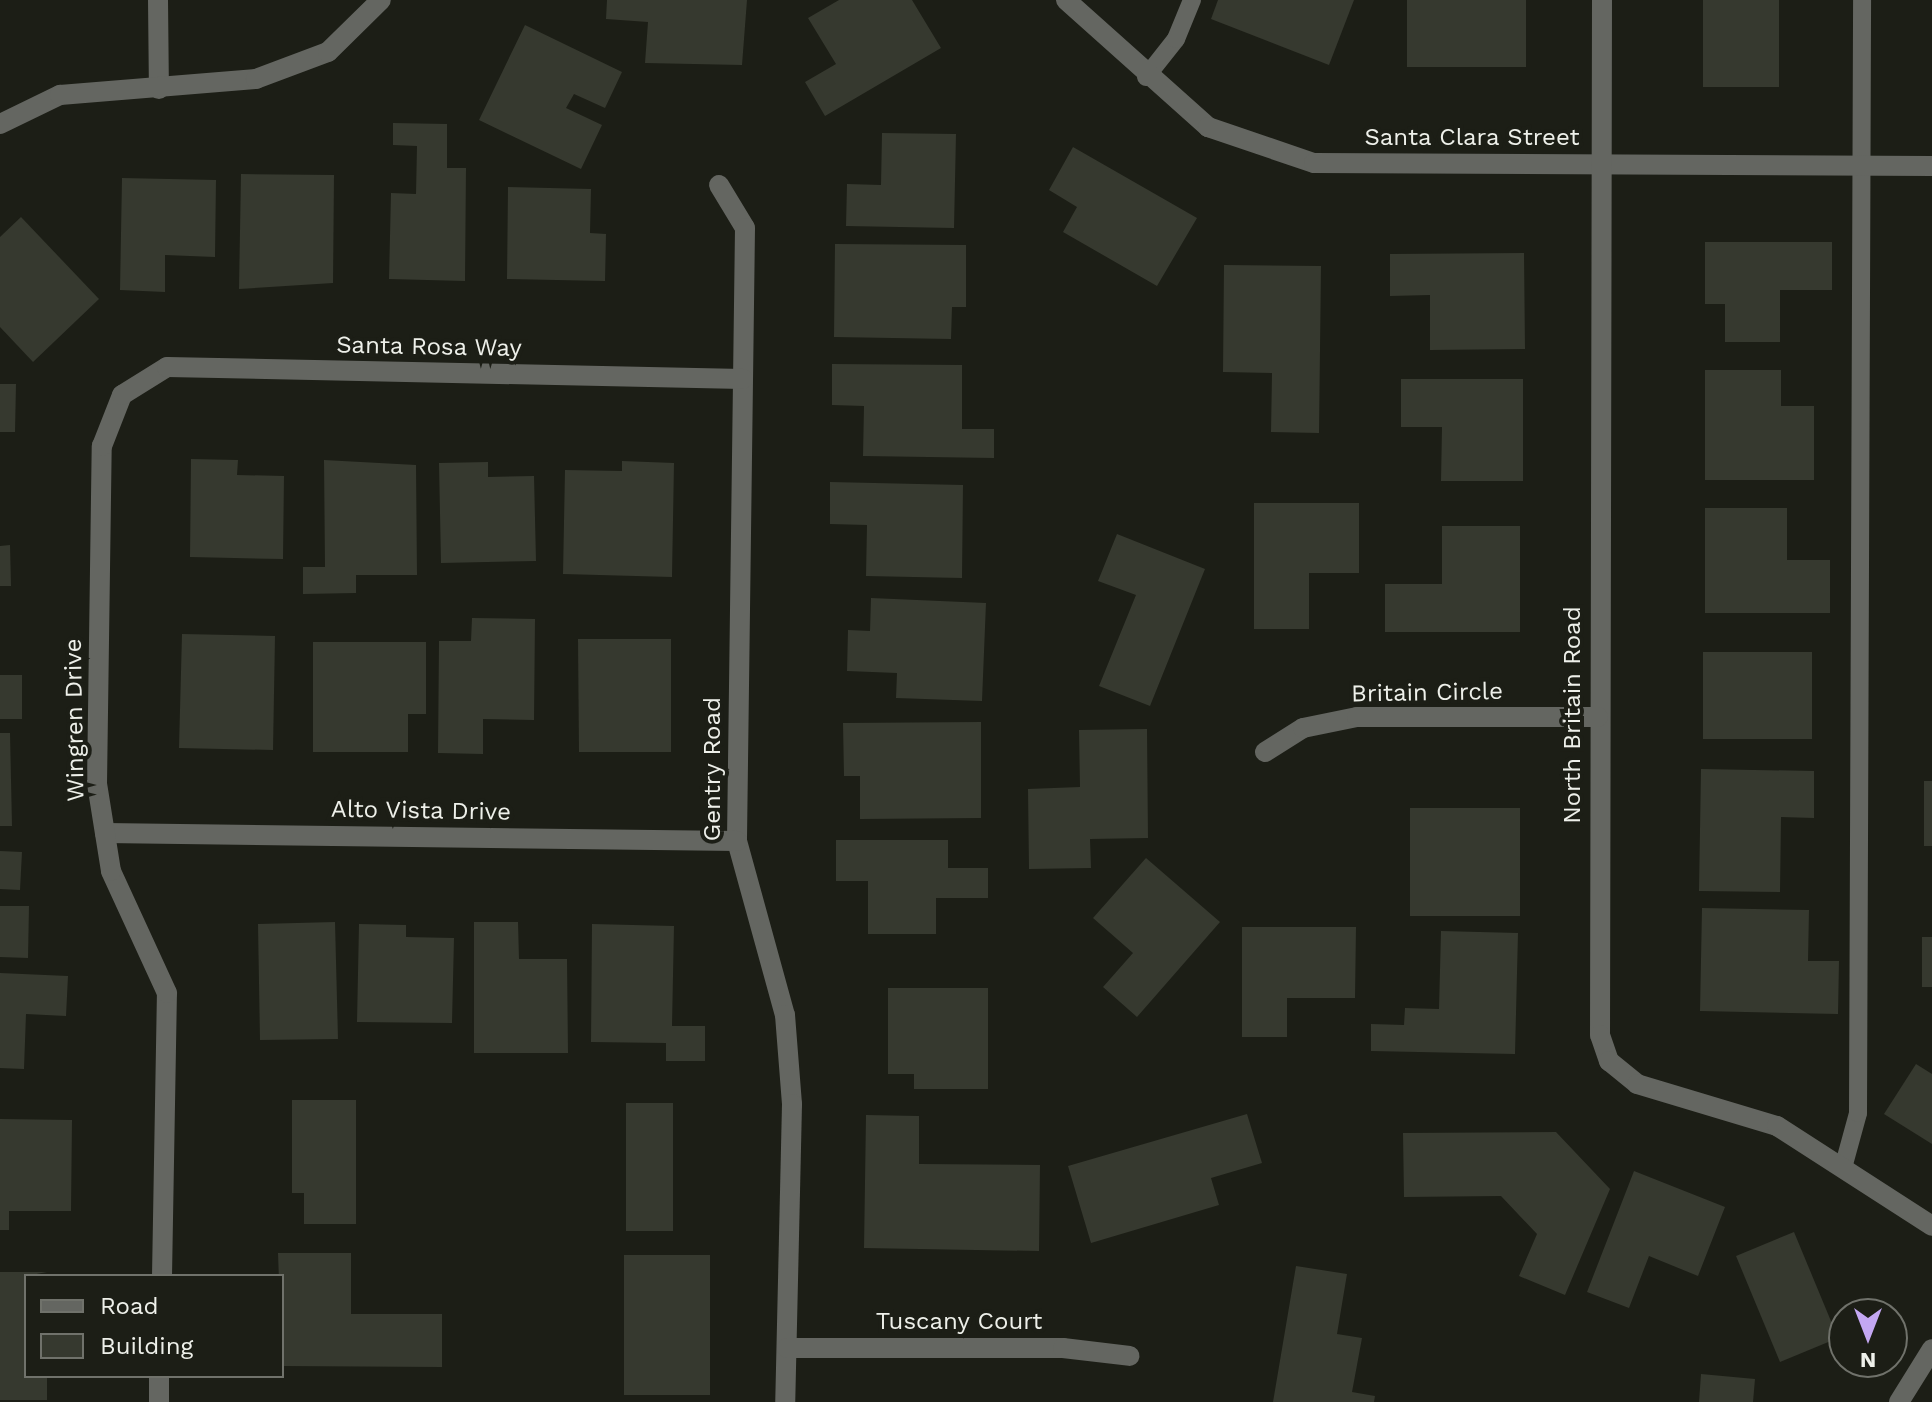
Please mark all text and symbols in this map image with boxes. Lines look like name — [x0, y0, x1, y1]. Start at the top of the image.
street label: Santa Clara Street — [1364, 124, 1580, 152]
street label: Santa Rosa Way — [335, 331, 523, 363]
street label: North Britain Road — [1559, 606, 1587, 824]
street label: Wingren Drive — [59, 638, 91, 802]
street label: Britain Circle — [1351, 677, 1503, 709]
street label: Gentry Road — [699, 697, 727, 841]
street label: Alto Vista Drive — [330, 795, 512, 827]
legend — [24, 1274, 284, 1378]
text: Road — [100, 1292, 159, 1320]
north arrow — [1828, 1298, 1908, 1378]
street label: Tuscany Court — [875, 1308, 1043, 1336]
text: Building — [100, 1332, 193, 1360]
text: N — [1860, 1348, 1876, 1373]

